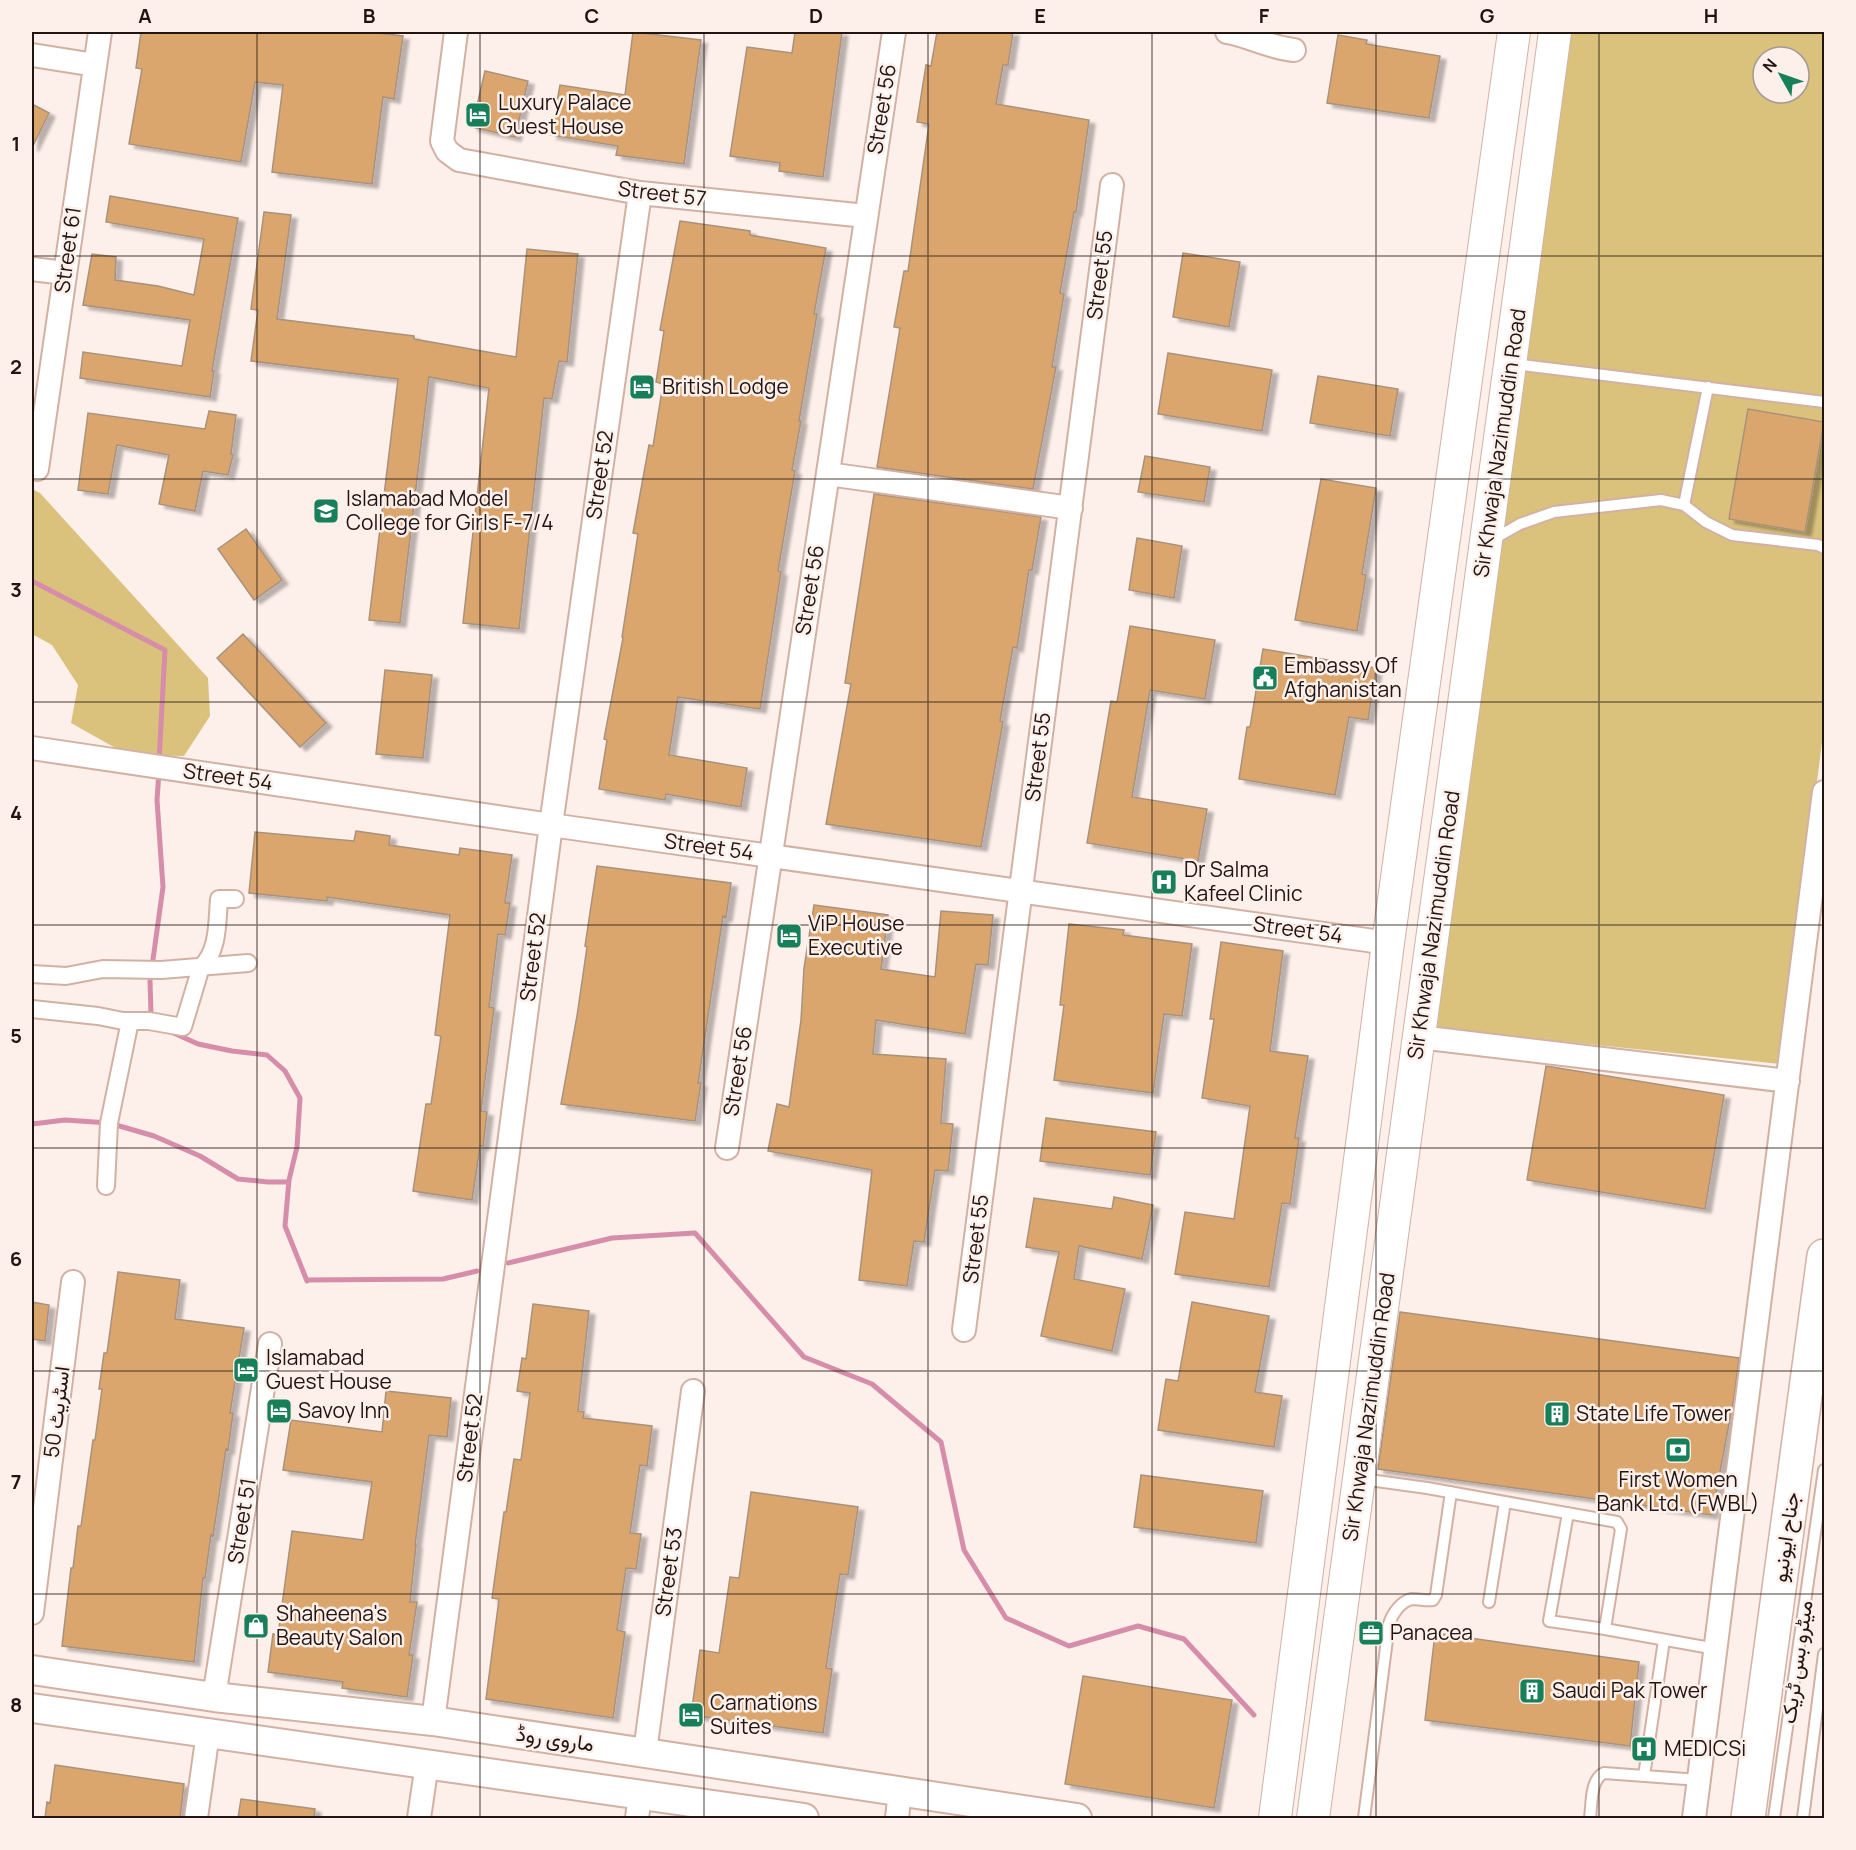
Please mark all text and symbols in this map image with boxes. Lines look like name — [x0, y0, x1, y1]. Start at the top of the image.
text: A — [138, 2, 152, 29]
text: B — [363, 2, 376, 29]
text: C — [585, 2, 599, 29]
text: D — [809, 2, 823, 29]
text: E — [1034, 2, 1046, 29]
text: F — [1259, 2, 1270, 29]
text: G — [1480, 2, 1495, 29]
text: H — [1704, 2, 1718, 29]
north arrow — [1751, 45, 1811, 105]
text: N — [1757, 54, 1782, 77]
street label: Street 56 — [860, 62, 902, 156]
place label: Luxury Palace Guest House — [498, 88, 631, 140]
hotel icon: Luxury Palace Guest House — [463, 100, 493, 130]
text: 1 — [12, 130, 20, 157]
street label: Street 57 — [616, 174, 708, 212]
street label: Street 61 — [47, 205, 87, 295]
street label: Street 55 — [1080, 228, 1118, 321]
street label: Sir Khwaja Nazimuddin Road — [1466, 307, 1532, 579]
text: 2 — [10, 353, 22, 380]
hotel icon: British Lodge — [627, 372, 657, 402]
place label: British Lodge — [662, 372, 789, 400]
street label: Street 52 — [579, 429, 619, 521]
place label: Islamabad Model College for Girls F-7/4 — [346, 484, 554, 536]
school or university icon: Islamabad Model College for Girls F-7/4 — [311, 496, 341, 526]
street label: Street 56 — [788, 543, 830, 637]
text: 3 — [10, 576, 22, 603]
place label: Embassy Of Afghanistan — [1284, 651, 1402, 703]
public building icon: Embassy Of Afghanistan — [1250, 663, 1280, 693]
street label: Street 55 — [1018, 710, 1056, 803]
street label: Street 54 — [181, 756, 275, 796]
street label: Sir Khwaja Nazimuddin Road — [1400, 789, 1466, 1061]
text: 4 — [10, 799, 22, 826]
street label: Street 54 — [662, 826, 756, 866]
place label: Dr Salma Kafeel Clinic — [1184, 855, 1303, 907]
hospital icon: Dr Salma Kafeel Clinic — [1149, 867, 1179, 897]
place label: ViP House Executive — [808, 909, 905, 961]
street label: Street 54 — [1251, 909, 1345, 949]
street label: Street 52 — [513, 911, 551, 1003]
hotel icon: ViP House Executive — [774, 921, 804, 951]
text: 5 — [10, 1022, 22, 1049]
street label: Street 56 — [716, 1024, 758, 1118]
street label: Street 55 — [956, 1192, 994, 1285]
text: 6 — [10, 1245, 22, 1272]
street label: Sir Khwaja Nazimuddin Road — [1335, 1271, 1401, 1543]
place label: Islamabad Guest House — [266, 1343, 392, 1395]
hotel icon: Islamabad Guest House — [231, 1355, 261, 1385]
street label: اسٹریٹ 50 — [37, 1365, 75, 1459]
street label: Street 52 — [450, 1392, 488, 1484]
hotel icon: Savoy Inn — [264, 1396, 294, 1426]
place label: Savoy Inn — [298, 1396, 390, 1424]
building icon: State Life Tower — [1542, 1399, 1572, 1429]
place label: State Life Tower — [1576, 1399, 1731, 1427]
bank icon: First Women Bank Ltd. (FWBL) — [1663, 1435, 1693, 1465]
place label: First Women Bank Ltd. (FWBL) — [1597, 1465, 1759, 1517]
text: 7 — [11, 1468, 21, 1495]
street label: Street 51 — [220, 1476, 262, 1566]
street label: جناح ایونیو — [1765, 1490, 1806, 1584]
street label: Street 53 — [648, 1526, 688, 1618]
street label: میٹرو بس ٹریک — [1774, 1598, 1819, 1725]
place label: Shaheena's Beauty Salon — [276, 1599, 403, 1651]
shop icon: Shaheena's Beauty Salon — [241, 1611, 271, 1641]
office icon: Panacea — [1356, 1618, 1386, 1648]
place label: Panacea — [1390, 1618, 1473, 1646]
building icon: Saudi Pak Tower — [1517, 1676, 1547, 1706]
place label: Saudi Pak Tower — [1552, 1676, 1708, 1704]
place label: Carnations Suites — [710, 1688, 818, 1740]
text: 8 — [10, 1691, 22, 1718]
hotel icon: Carnations Suites — [676, 1700, 706, 1730]
street label: ماروی روڈ — [514, 1719, 596, 1757]
hospital icon: MEDICSi — [1629, 1734, 1659, 1764]
place label: MEDICSi — [1664, 1734, 1746, 1762]

